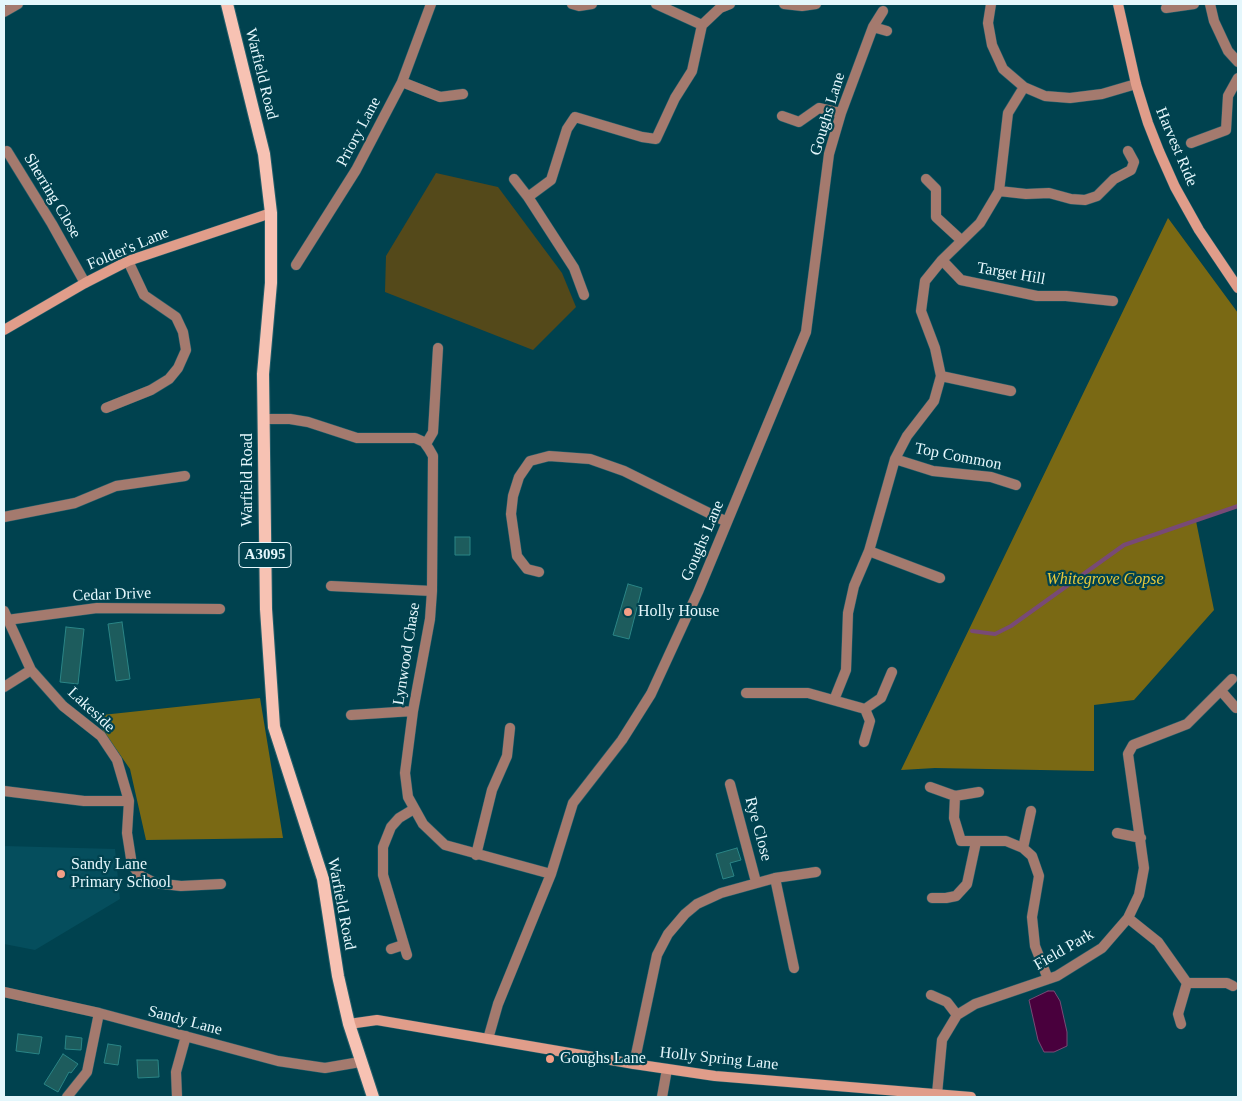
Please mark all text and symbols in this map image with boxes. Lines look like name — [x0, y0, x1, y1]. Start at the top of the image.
street label: Warfield Road — [240, 26, 282, 122]
street label: Goughs Lane — [806, 70, 850, 158]
street label: Priory Lane — [333, 94, 385, 170]
street label: Harvest Ride — [1151, 105, 1201, 189]
street label: Sherring Close — [19, 150, 85, 242]
street label: Folder's Lane — [84, 223, 172, 275]
street label: Target Hill — [975, 259, 1047, 289]
street label: Warfield Road — [238, 433, 258, 527]
street label: Top Common — [913, 439, 1003, 475]
street label: Goughs Lane — [677, 498, 729, 584]
road number: A3095 — [239, 542, 291, 568]
park label: Whitegrove Copse — [1046, 570, 1164, 590]
street label: Cedar Drive — [72, 584, 152, 606]
street label: Lynwood Chase — [389, 601, 425, 707]
place label: Holly House — [638, 602, 719, 622]
marker: Holly House — [622, 606, 634, 618]
street label: Lakeside — [63, 683, 119, 737]
street label: Rye Close — [740, 795, 776, 863]
place label: Sandy Lane Primary School — [71, 855, 171, 893]
street label: Warfield Road — [323, 856, 359, 952]
marker: Sandy Lane Primary School — [55, 868, 67, 880]
street label: Field Park — [1031, 925, 1097, 975]
street label: Sandy Lane — [146, 1002, 224, 1040]
street label: Holly Spring Lane — [659, 1043, 779, 1075]
place label: Goughs Lane — [560, 1049, 646, 1069]
marker: Goughs Lane — [544, 1053, 556, 1065]

